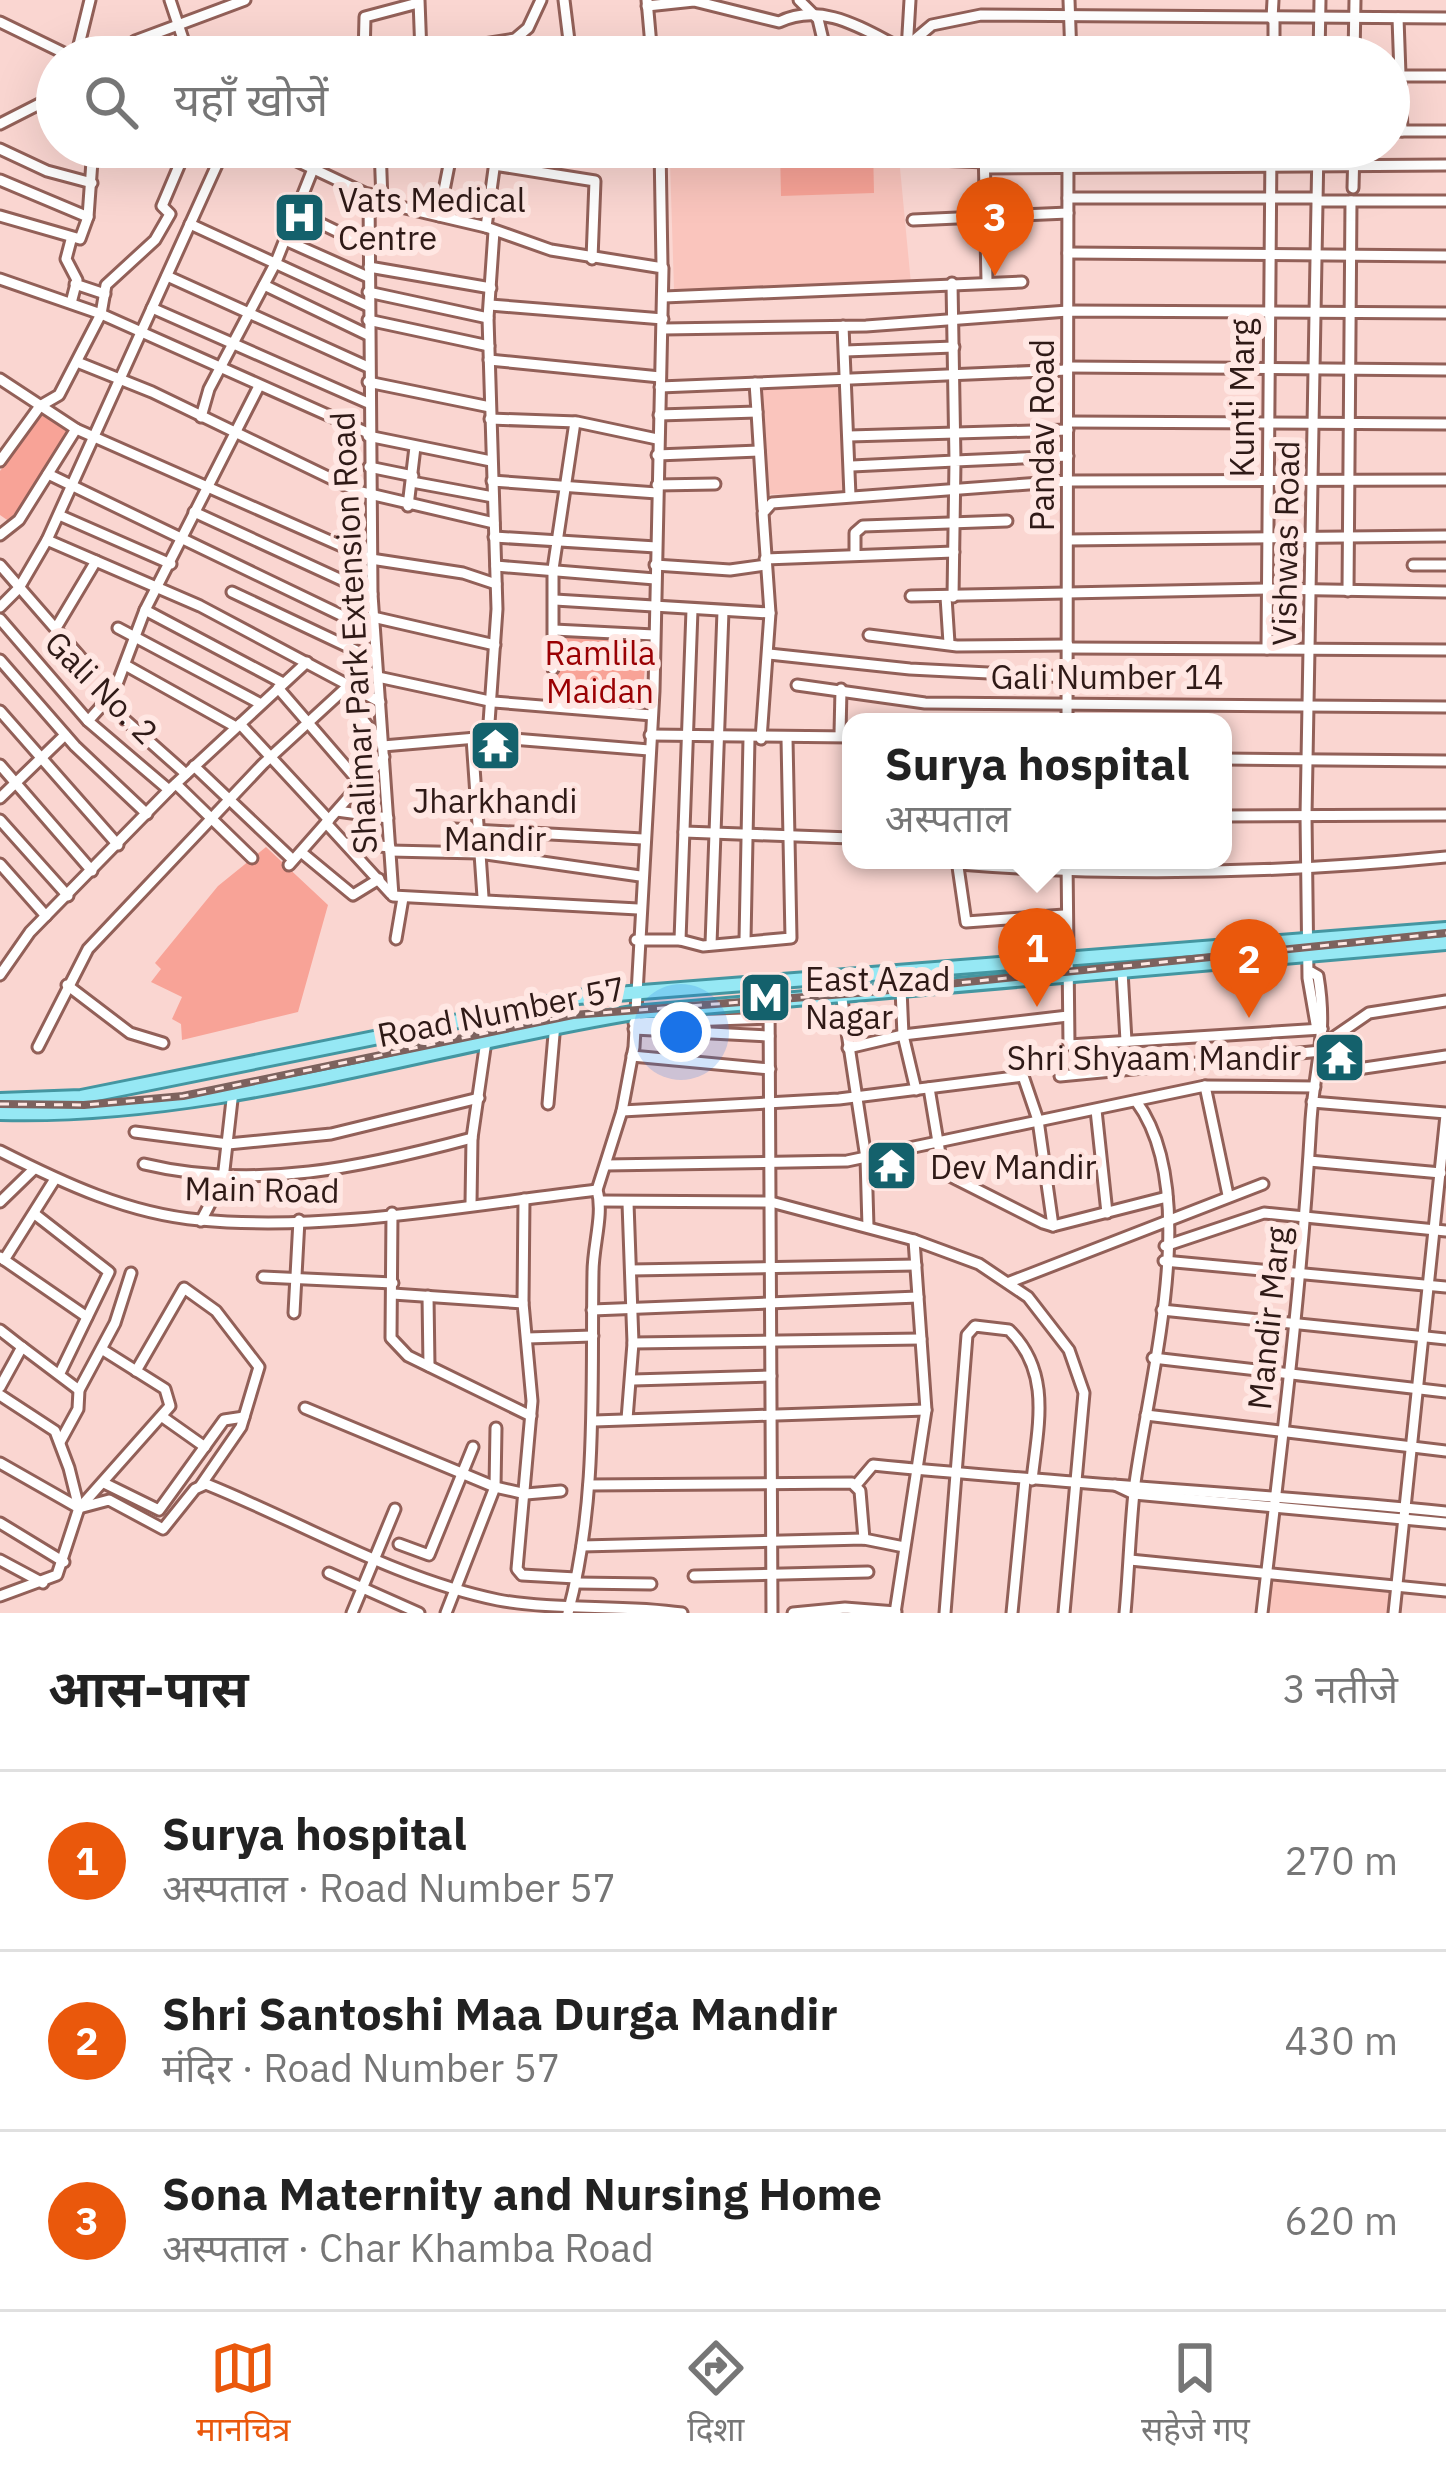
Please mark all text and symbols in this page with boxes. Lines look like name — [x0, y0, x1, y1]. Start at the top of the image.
search box — [36, 36, 1410, 168]
icon: search — [78, 69, 144, 135]
text: यहाँ खोजें — [174, 70, 328, 128]
pin: 3 — [956, 177, 1034, 276]
place label: Vats Medical Centre — [338, 178, 526, 259]
hospital icon: Vats Medical Centre — [271, 190, 327, 246]
street label: Kunti Marg — [1220, 318, 1263, 477]
street label: Pandav Road — [1020, 339, 1063, 531]
street label: Shalimar Park Extension Road — [320, 411, 386, 855]
street label: Vishwas Road — [1262, 440, 1308, 646]
street label: Gali No. 2 — [36, 621, 168, 753]
park label: Ramlila Maidan — [544, 631, 656, 712]
street label: Gali Number 14 — [990, 655, 1224, 698]
popup — [842, 713, 1232, 869]
temple icon: Jharkhandi Mandir — [467, 718, 523, 774]
text: Surya hospital — [885, 734, 1189, 792]
place label: Jharkhandi Mandir — [412, 779, 578, 860]
text: अस्पताल — [885, 792, 1011, 843]
pin: 1 — [998, 908, 1076, 1007]
pin: 2 — [1210, 919, 1288, 1018]
place label: East Azad Nagar — [805, 957, 951, 1038]
street label: Road Number 57 — [374, 966, 628, 1056]
metro station icon: East Azad Nagar — [738, 969, 794, 1025]
your location — [651, 1002, 711, 1062]
temple icon: Shri Shyaam Mandir — [1312, 1029, 1368, 1085]
place label: Shri Shyaam Mandir — [1007, 1036, 1301, 1079]
temple icon: Dev Mandir — [863, 1138, 919, 1194]
place label: Dev Mandir — [930, 1145, 1097, 1188]
street label: Main Road — [184, 1166, 340, 1212]
street label: Mandir Marg — [1237, 1224, 1299, 1412]
text: आस-पास — [48, 1655, 249, 1721]
text: 3 नतीजे — [1282, 1663, 1398, 1714]
text: Surya hospital — [162, 1804, 467, 1862]
text: 1 — [75, 1835, 99, 1886]
text: 270 m — [1285, 1835, 1398, 1886]
text: अस्पताल · Road Number 57 — [162, 1862, 616, 1913]
text: Shri Santoshi Maa Durga Mandir — [162, 1984, 838, 2042]
text: 2 — [75, 2015, 99, 2066]
text: 430 m — [1285, 2015, 1398, 2066]
text: मंदिर · Road Number 57 — [162, 2042, 560, 2093]
text: Sona Maternity and Nursing Home — [162, 2164, 882, 2222]
text: 3 — [75, 2195, 99, 2246]
text: 620 m — [1285, 2195, 1398, 2246]
text: अस्पताल · Char Khamba Road — [162, 2222, 654, 2273]
tab: मानचित्र — [196, 2335, 290, 2454]
tab: दिशा — [683, 2335, 749, 2454]
tab: सहेजे गए — [1141, 2335, 1250, 2454]

